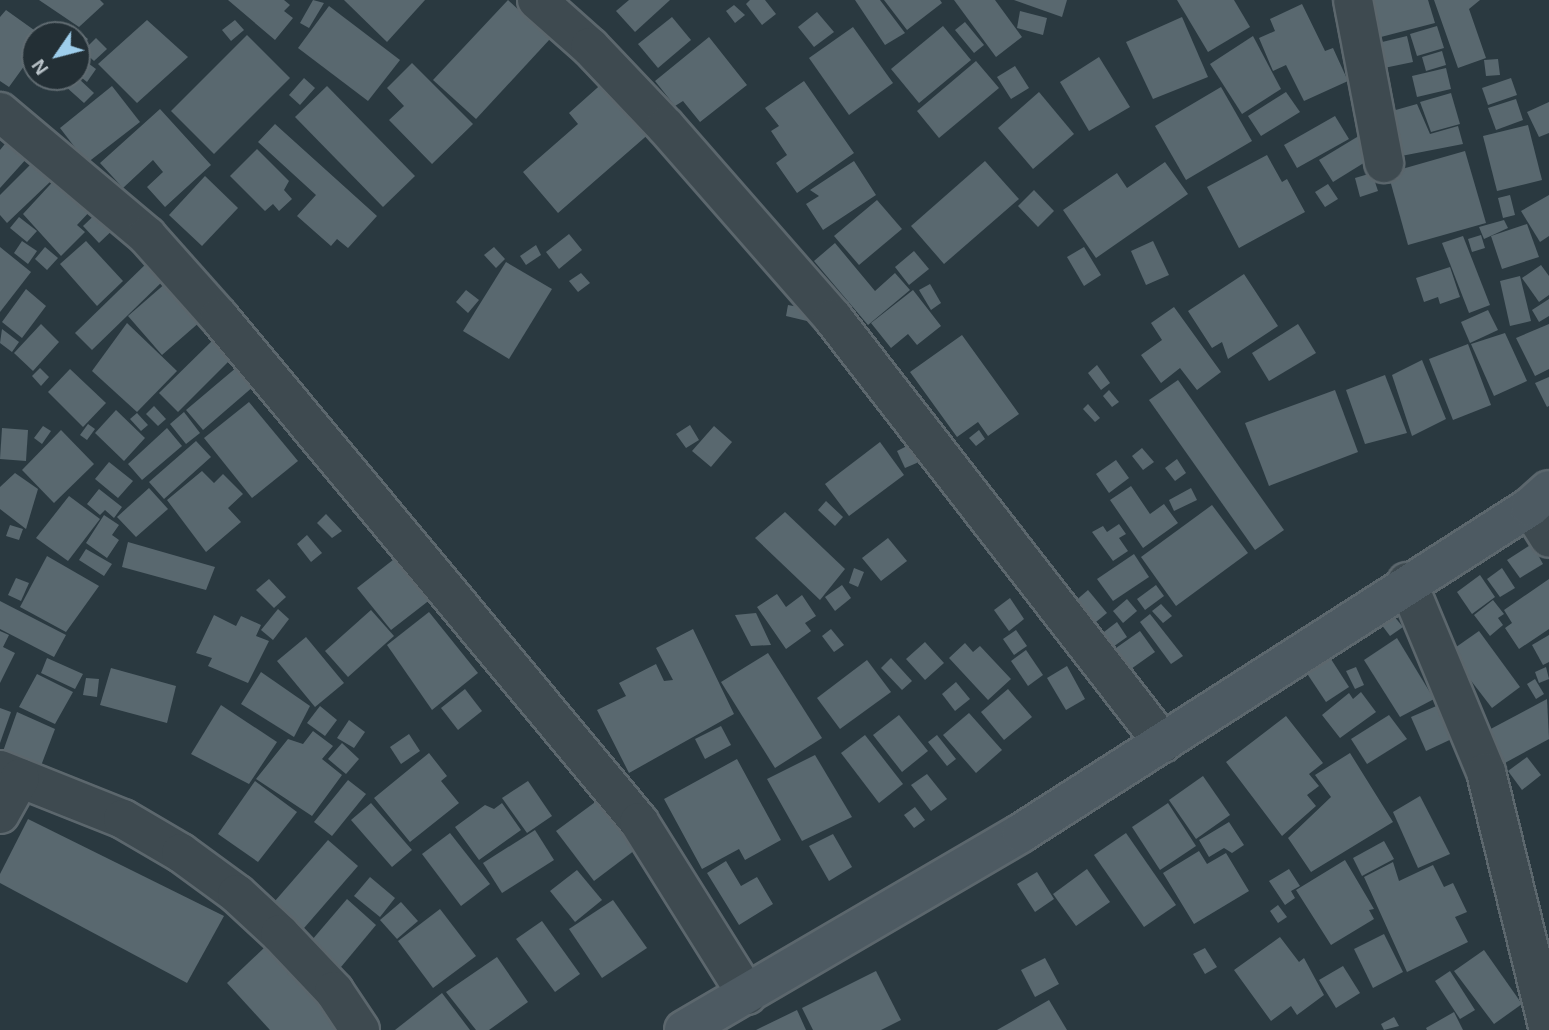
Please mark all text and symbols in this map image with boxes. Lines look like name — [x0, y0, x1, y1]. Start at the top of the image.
north arrow — [21, 21, 91, 91]
text: N — [27, 56, 53, 79]

